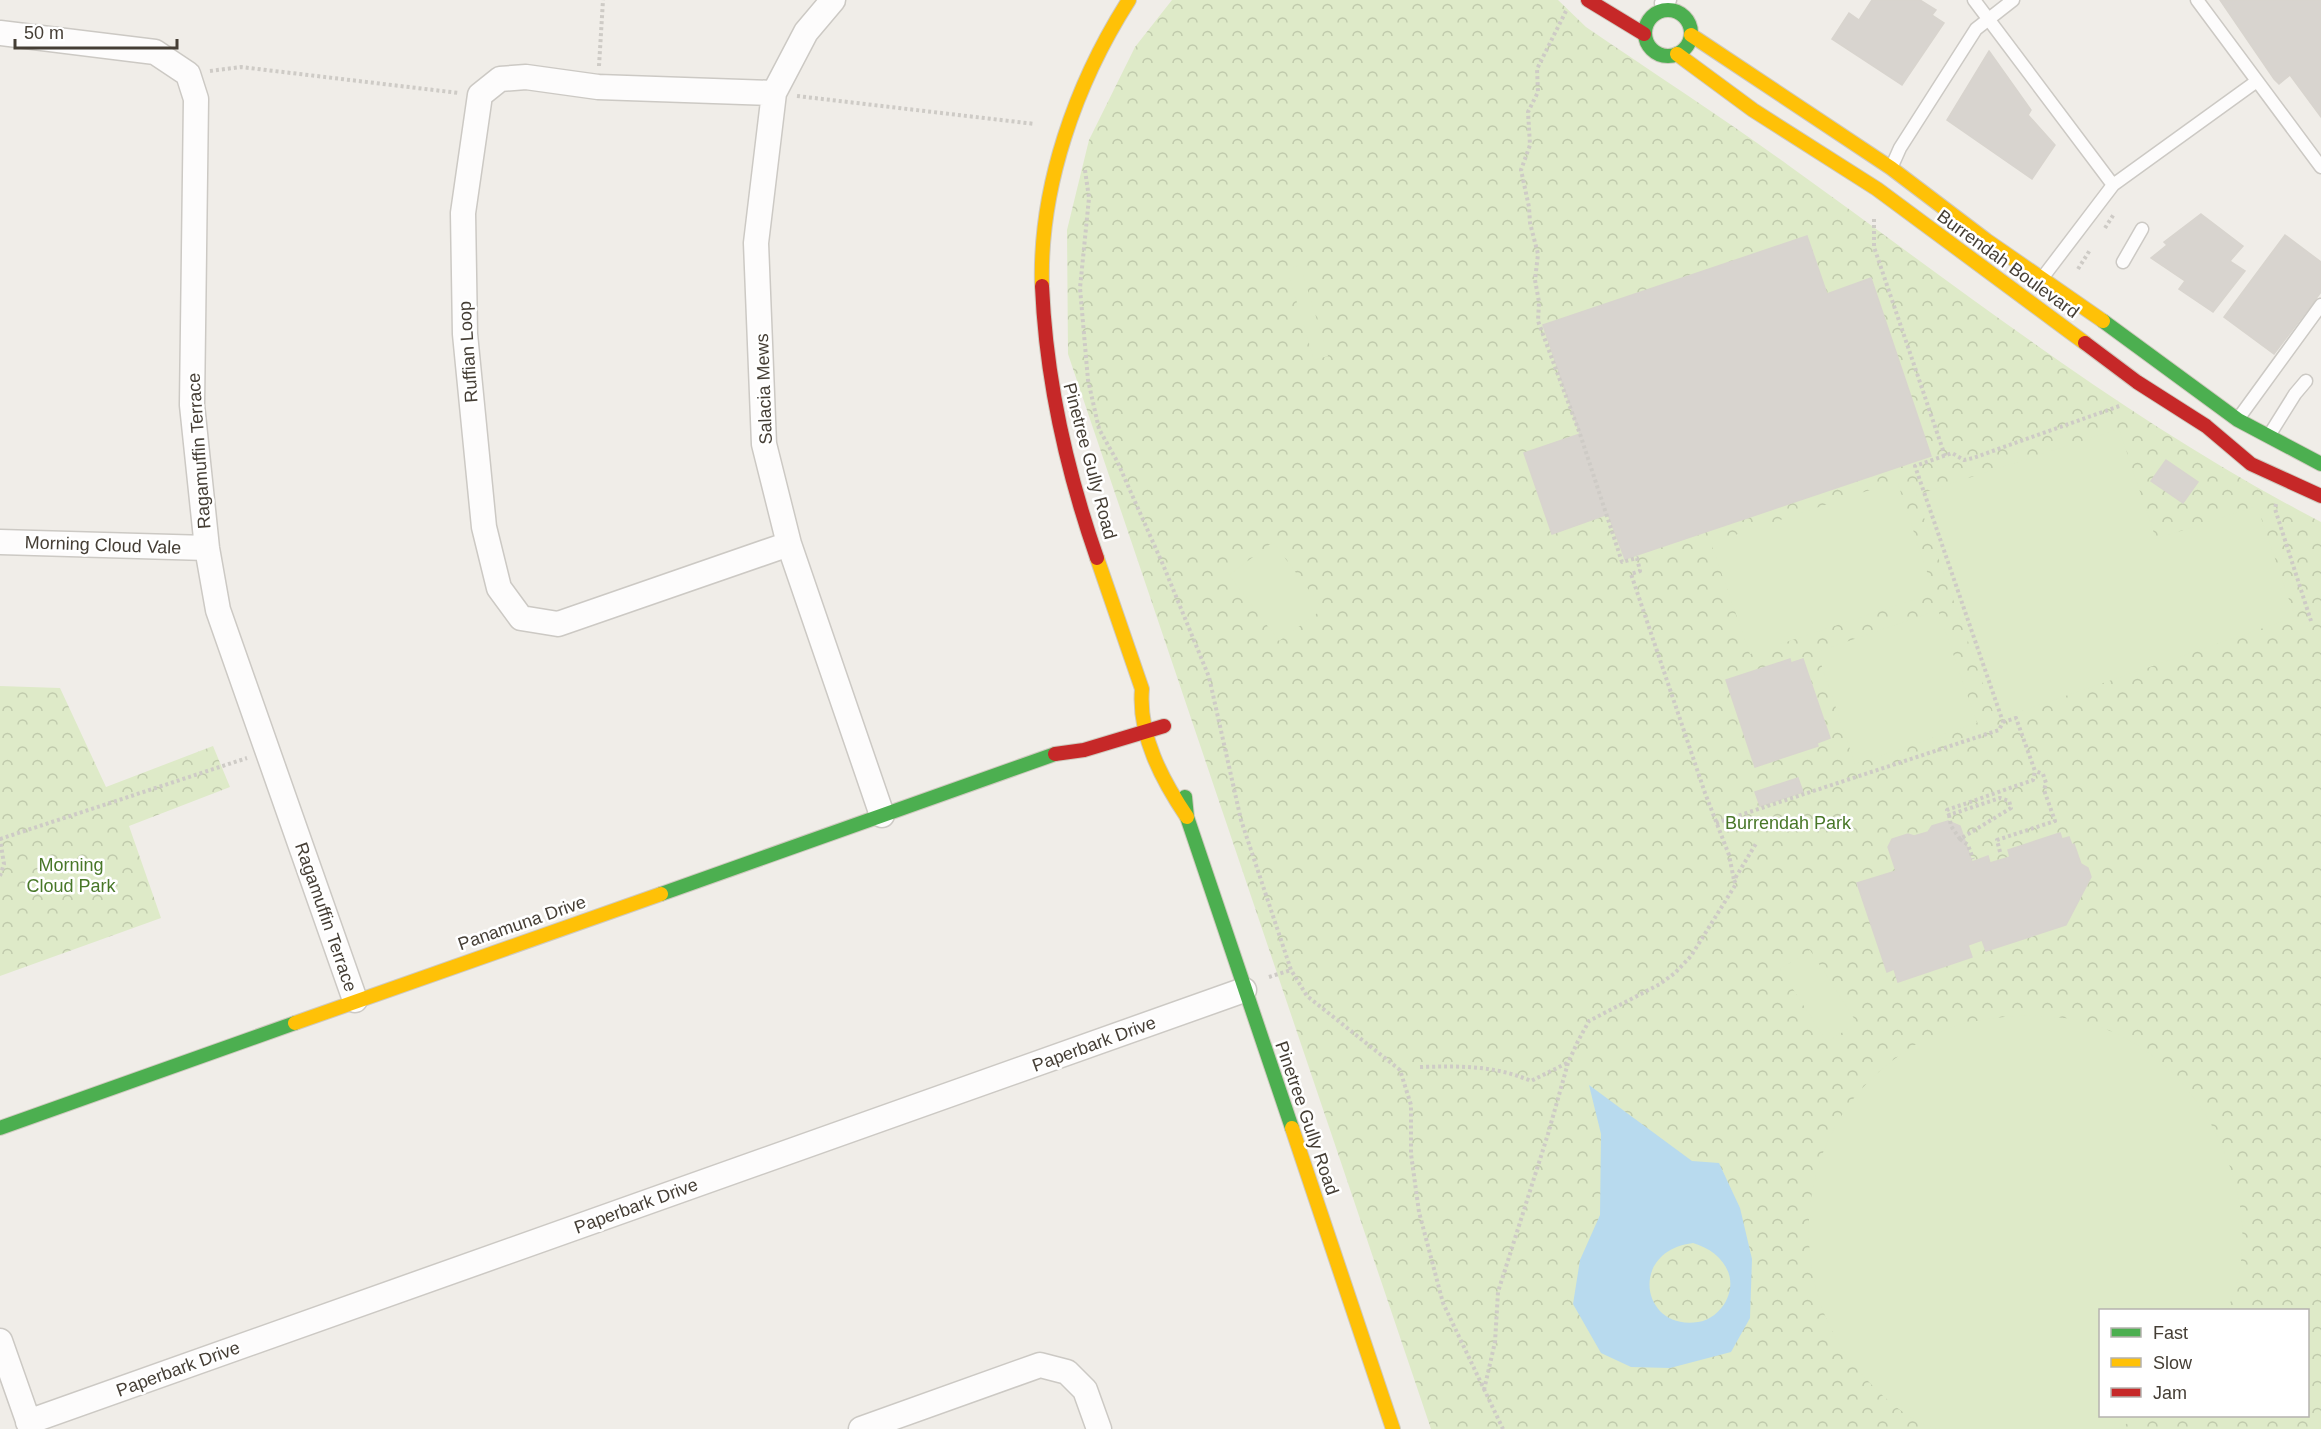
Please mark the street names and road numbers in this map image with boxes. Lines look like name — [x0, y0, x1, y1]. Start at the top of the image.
street label: Burrendah Boulevard — [1933, 206, 2083, 322]
street label: Ruffian Loop — [454, 301, 482, 403]
street label: Salacia Mews — [752, 333, 776, 445]
street label: Ragamuffin Terrace — [184, 372, 214, 530]
street label: Pinetree Gully Road — [1059, 381, 1121, 541]
street label: Morning Cloud Vale — [24, 532, 182, 558]
street label: Ragamuffin Terrace — [291, 840, 361, 994]
street label: Panamuna Drive — [455, 892, 589, 954]
street label: Paperbark Drive — [1029, 1012, 1159, 1076]
street label: Pinetree Gully Road — [1271, 1039, 1343, 1197]
street label: Paperbark Drive — [571, 1174, 701, 1238]
street label: Paperbark Drive — [113, 1337, 243, 1401]

